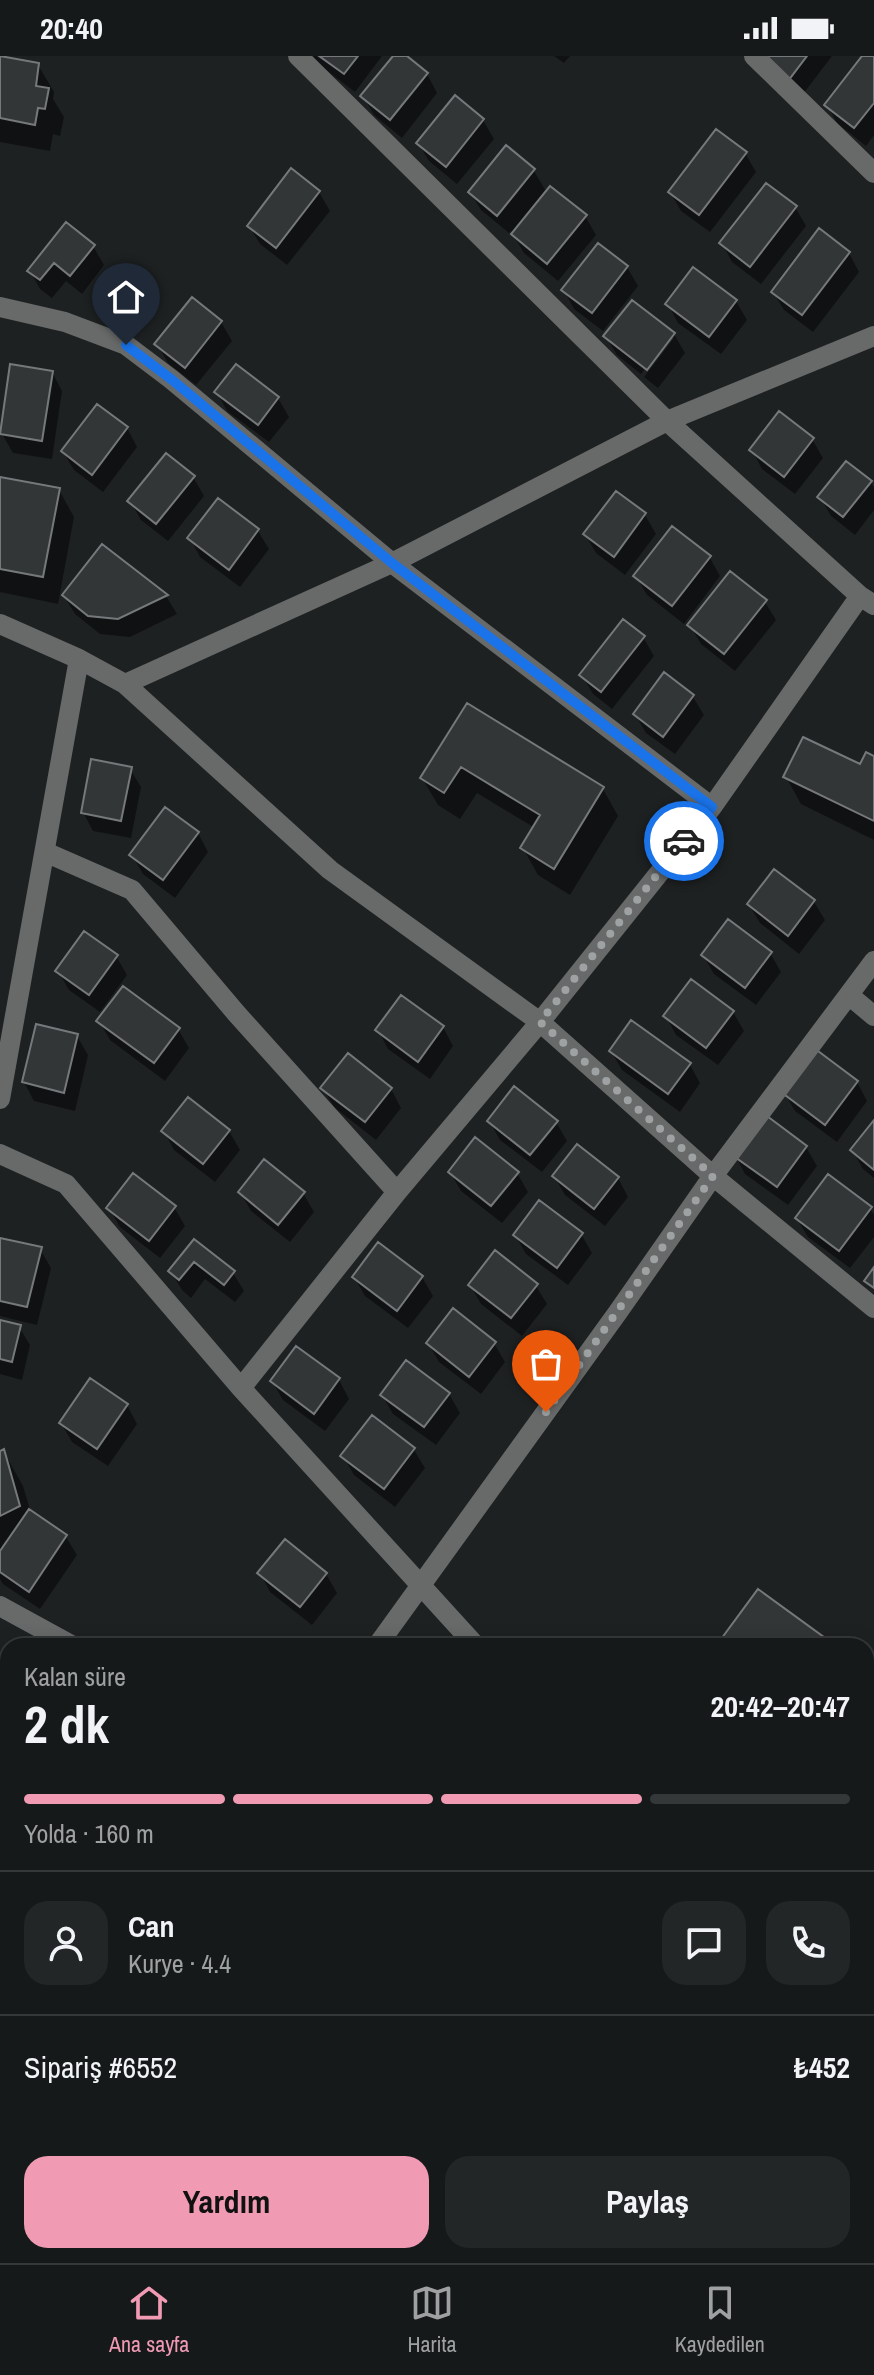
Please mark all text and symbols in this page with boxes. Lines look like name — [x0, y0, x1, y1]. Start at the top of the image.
text: 20:40 — [40, 8, 103, 48]
pin — [92, 263, 160, 345]
icon: home — [104, 275, 148, 319]
courier — [644, 801, 724, 881]
icon: car — [662, 819, 706, 863]
pin — [512, 1330, 580, 1412]
icon: bag — [524, 1342, 568, 1386]
text: Kalan süre — [24, 1659, 126, 1694]
text: 20:42–20:47 — [711, 1686, 850, 1726]
text: 2 dk — [24, 1689, 109, 1759]
text: Yolda · 160 m — [24, 1816, 154, 1851]
button: person — [24, 1901, 108, 1985]
button: chat — [662, 1901, 746, 1985]
button: phone — [766, 1901, 850, 1985]
text: Can — [128, 1906, 174, 1946]
text: Kurye · 4.4 — [128, 1946, 231, 1981]
text: Sipariş #6552 — [24, 2047, 177, 2087]
text: ₺452 — [794, 2047, 850, 2087]
button: Yardım — [24, 2156, 429, 2248]
button: Paylaş — [445, 2156, 850, 2248]
tab: Ana sayfa — [109, 2281, 189, 2359]
tab: Harita — [407, 2281, 457, 2359]
tab: Kaydedilen — [675, 2281, 765, 2359]

